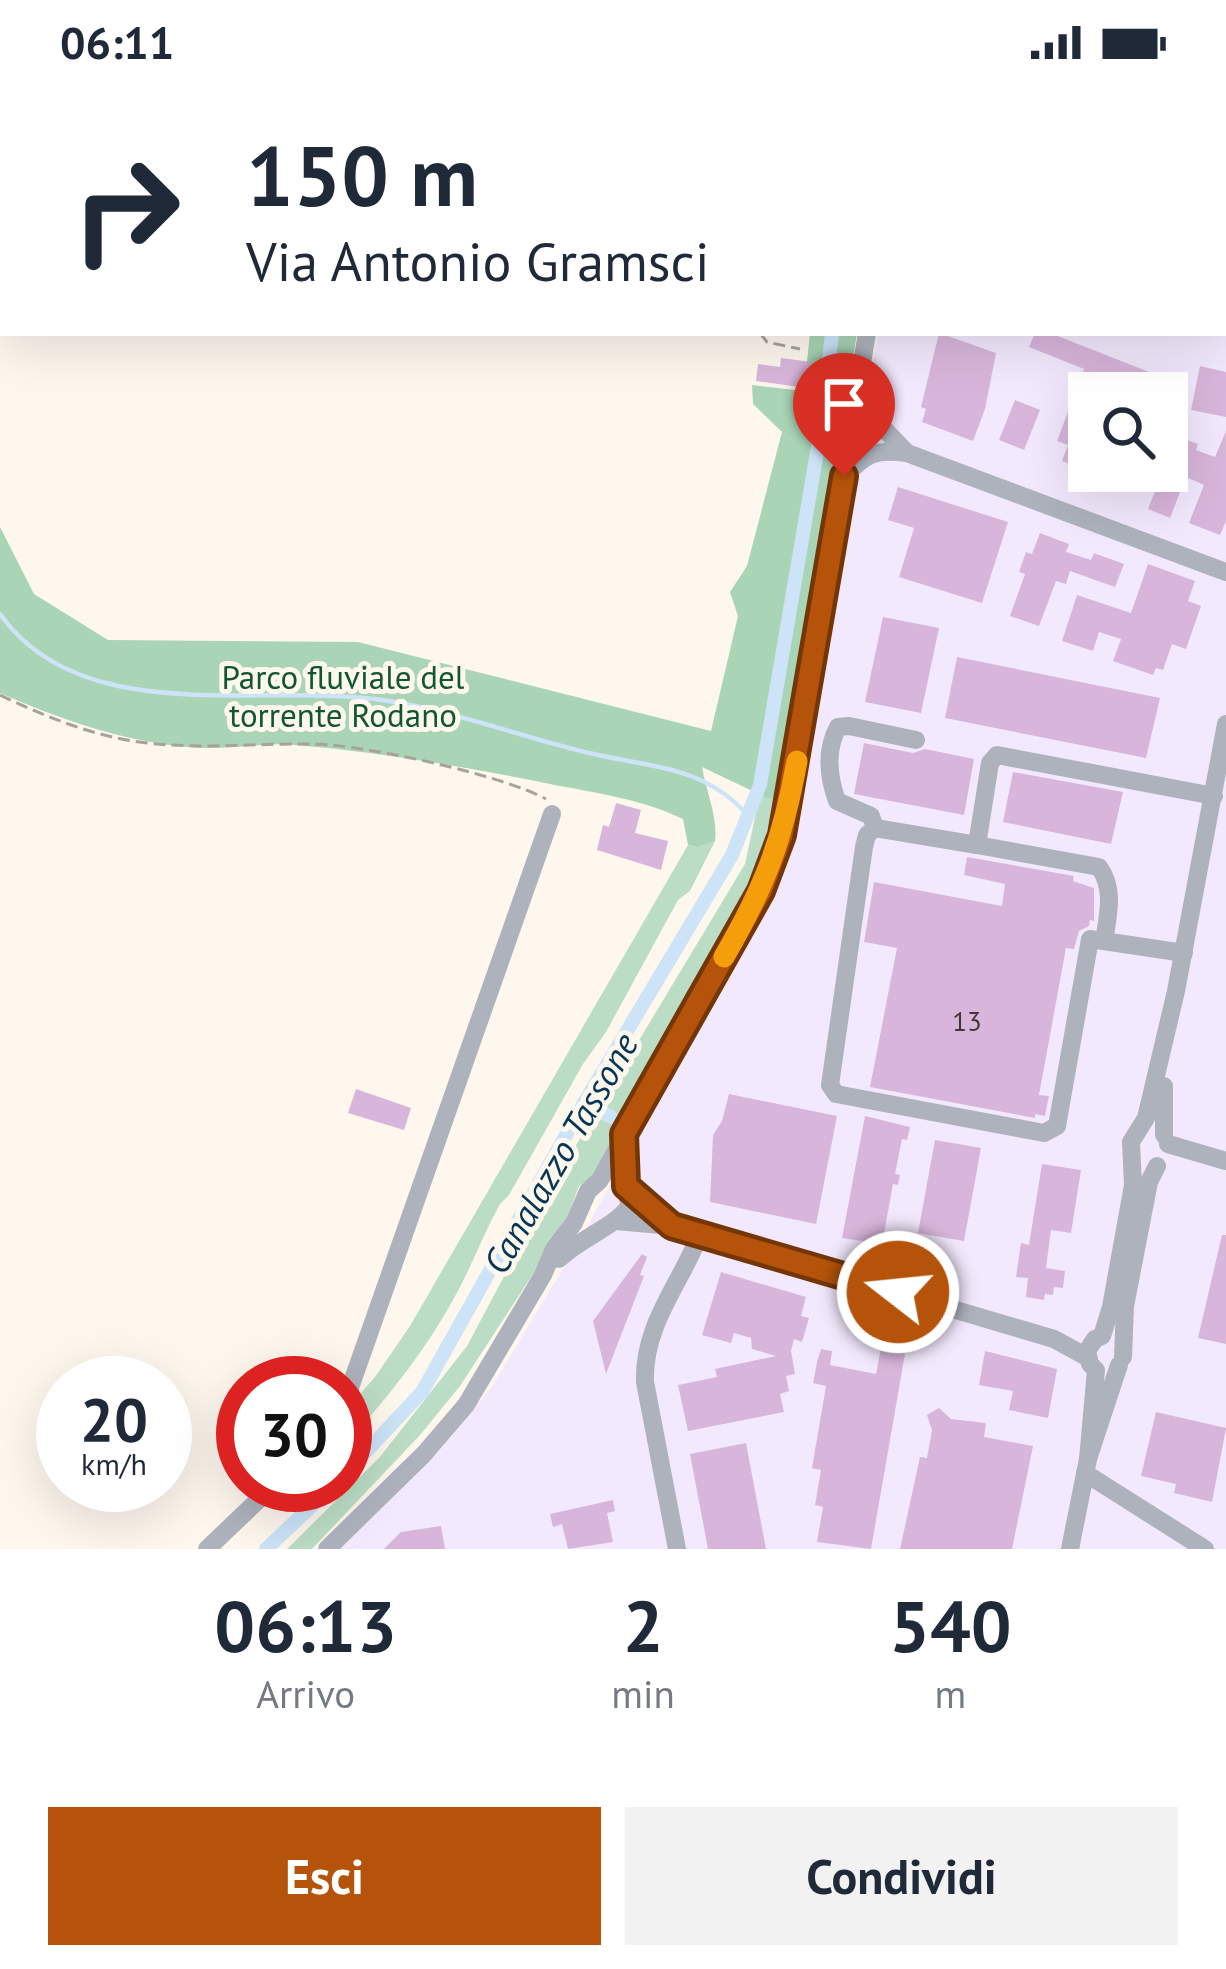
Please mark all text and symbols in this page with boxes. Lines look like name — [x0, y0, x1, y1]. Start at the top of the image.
text: 06:11 — [60, 13, 174, 71]
text: 150 m — [246, 120, 478, 229]
icon: right — [48, 132, 204, 288]
text: Via Antonio Gramsci — [246, 226, 709, 296]
pin — [793, 353, 895, 476]
icon: arrive — [811, 371, 877, 437]
map controls — [1068, 372, 1188, 492]
button: search — [1068, 372, 1188, 492]
park label: Parco fluviale del torrente Rodano — [221, 655, 465, 736]
house number: 13 — [952, 1004, 982, 1038]
water label: Canalazzo Tassone — [472, 1024, 648, 1282]
position arrow — [835, 1229, 961, 1355]
speed limit sign: 30 — [216, 1356, 372, 1512]
text: 20 — [80, 1380, 148, 1458]
text: km/h — [81, 1444, 147, 1483]
text: 06:13 — [214, 1579, 397, 1672]
text: 2 — [623, 1579, 664, 1672]
text: 540 — [889, 1579, 1012, 1672]
text: Arrivo — [256, 1668, 355, 1719]
text: min — [611, 1668, 675, 1719]
text: m — [935, 1668, 966, 1719]
button: Esci — [48, 1807, 601, 1945]
button: Condividi — [625, 1807, 1178, 1945]

